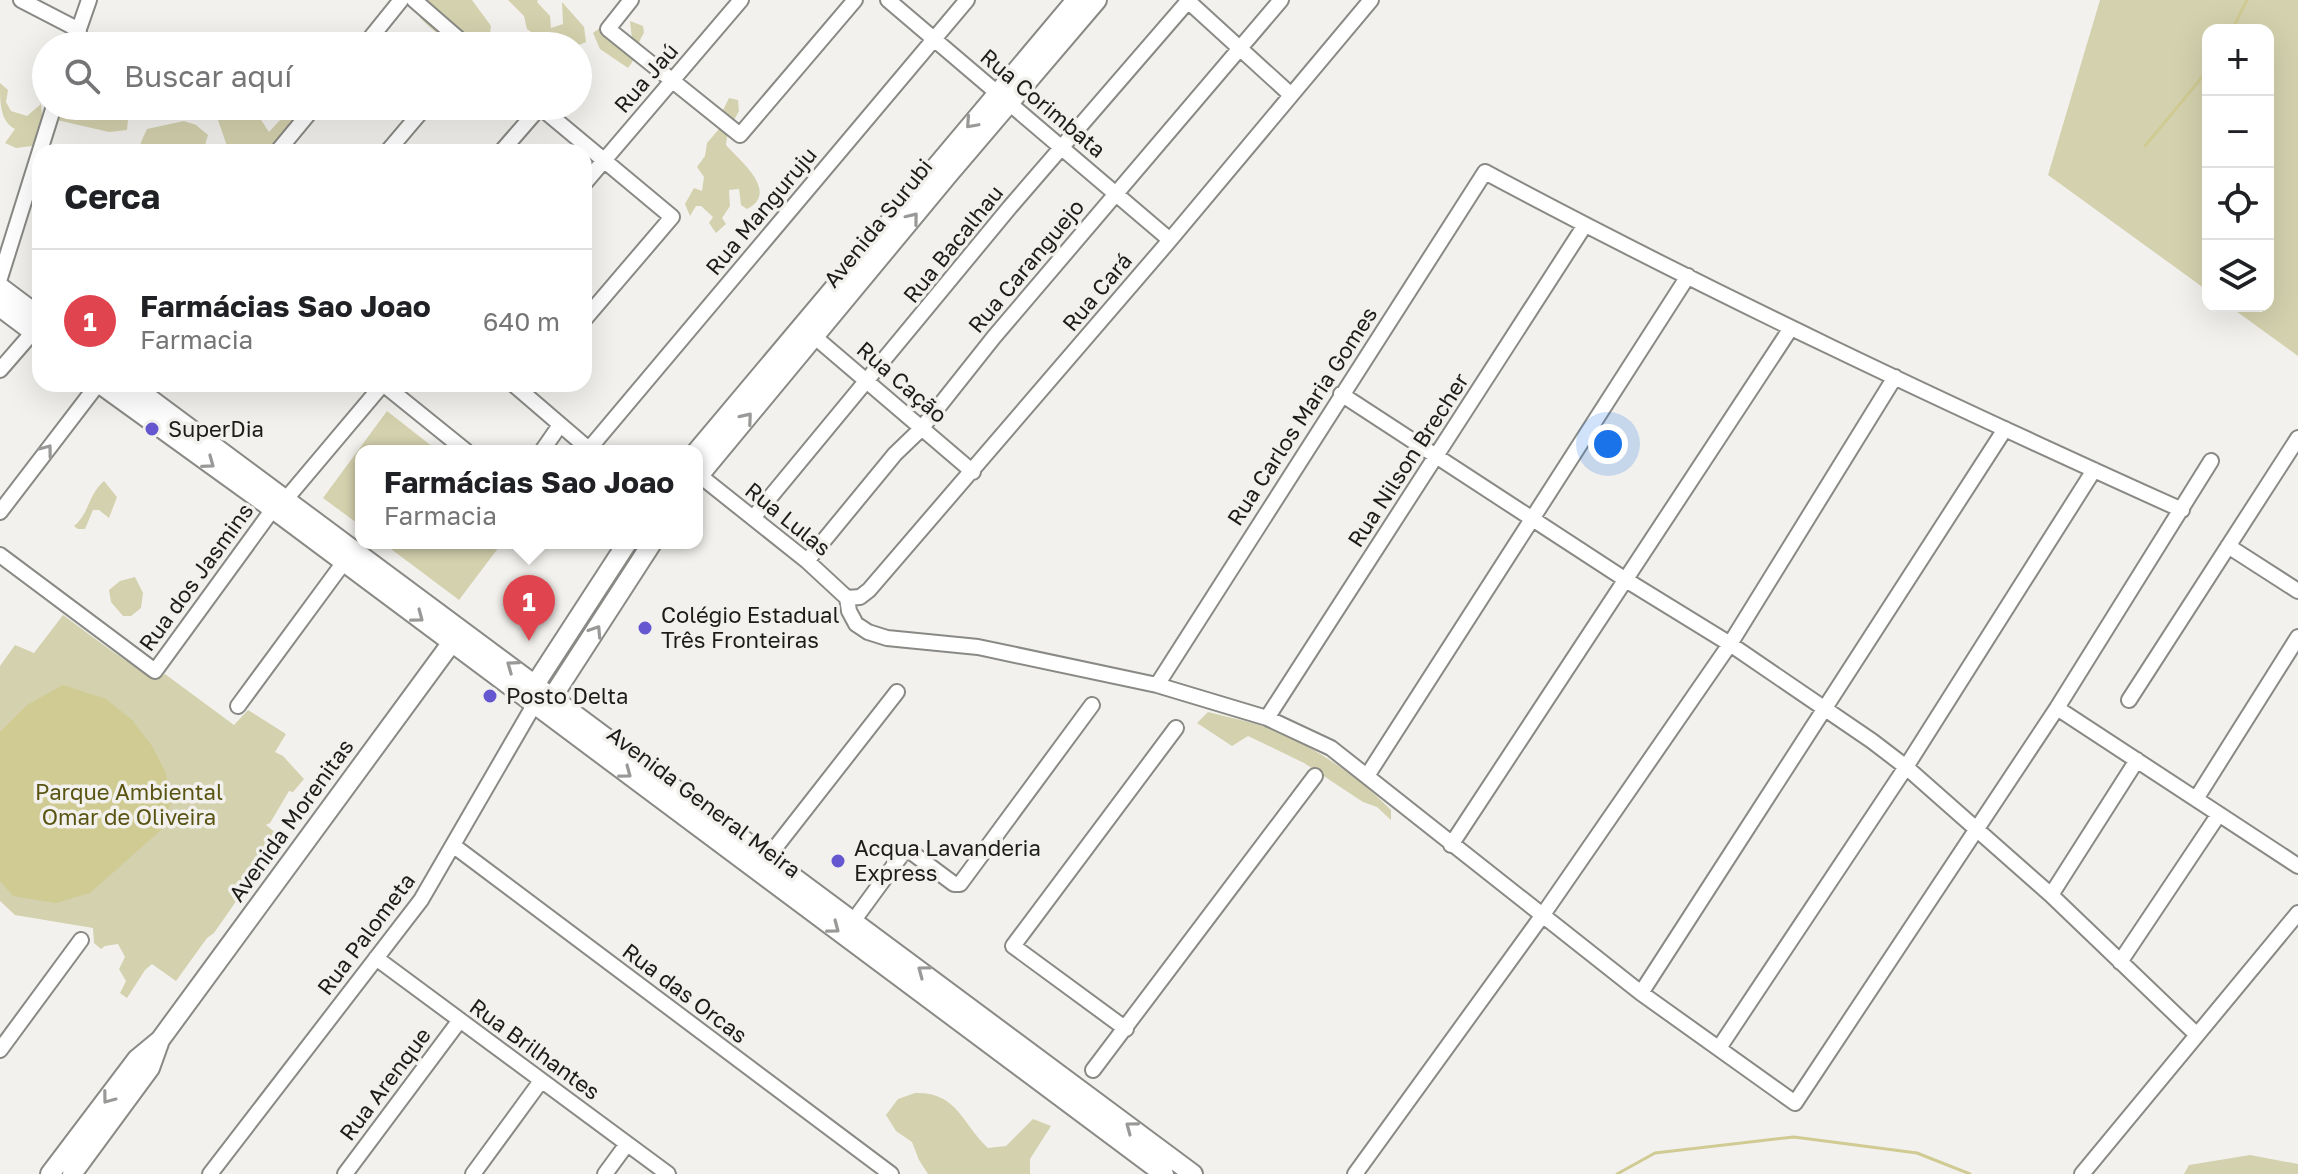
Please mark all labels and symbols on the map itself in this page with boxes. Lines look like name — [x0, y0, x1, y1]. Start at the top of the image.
street label: Rua Jaú — [608, 37, 683, 118]
street label: Rua Corimbata — [975, 43, 1111, 163]
one-way arrow — [967, 114, 981, 129]
street label: Rua Manguruju — [699, 141, 822, 280]
street label: Avenida Surubi — [818, 153, 938, 292]
street label: Rua Bacalhau — [897, 179, 1008, 308]
street label: Rua Caranguejo — [962, 193, 1089, 338]
one-way arrow — [903, 213, 918, 227]
street label: Rua Cará — [1056, 247, 1137, 336]
street label: Rua Carlos Maria Gomes — [1221, 301, 1382, 530]
street label: Rua Cação — [852, 335, 953, 428]
street label: Rua Nilson Brecher — [1341, 367, 1474, 552]
one-way arrow — [737, 413, 752, 427]
place label: SuperDia — [168, 415, 264, 442]
marker: SuperDia — [143, 420, 161, 438]
your location — [1588, 424, 1628, 464]
one-way arrow — [38, 444, 52, 459]
one-way arrow — [200, 453, 214, 467]
street label: Rua Lulas — [740, 476, 837, 561]
street label: Rua dos Jasmins — [133, 497, 258, 656]
pin: 1 — [503, 575, 555, 641]
place label: Colégio Estadual Três Fronteiras — [661, 601, 840, 653]
one-way arrow — [409, 608, 423, 622]
marker: Colégio Estadual Três Fronteiras — [636, 619, 654, 637]
one-way arrow — [586, 625, 601, 639]
one-way arrow — [506, 661, 521, 675]
place label: Posto Delta — [506, 682, 629, 709]
marker: Posto Delta — [481, 687, 499, 705]
street label: Avenida General Meira — [602, 720, 806, 883]
street label: Avenida Morenitas — [223, 733, 359, 906]
one-way arrow — [617, 764, 631, 778]
park label: Parque Ambiental Omar de Oliveira — [35, 778, 223, 830]
place label: Acqua Lavanderia Express — [854, 834, 1041, 886]
marker: Acqua Lavanderia Express — [829, 852, 847, 870]
street label: Rua Palometa — [311, 867, 420, 1000]
one-way arrow — [826, 919, 840, 933]
street label: Rua das Orcas — [617, 937, 753, 1048]
one-way arrow — [917, 967, 931, 981]
street label: Rua Brilhantes — [465, 992, 606, 1105]
street label: Rua Arenque — [333, 1022, 436, 1146]
one-way arrow — [104, 1089, 118, 1104]
one-way arrow — [1125, 1123, 1140, 1137]

